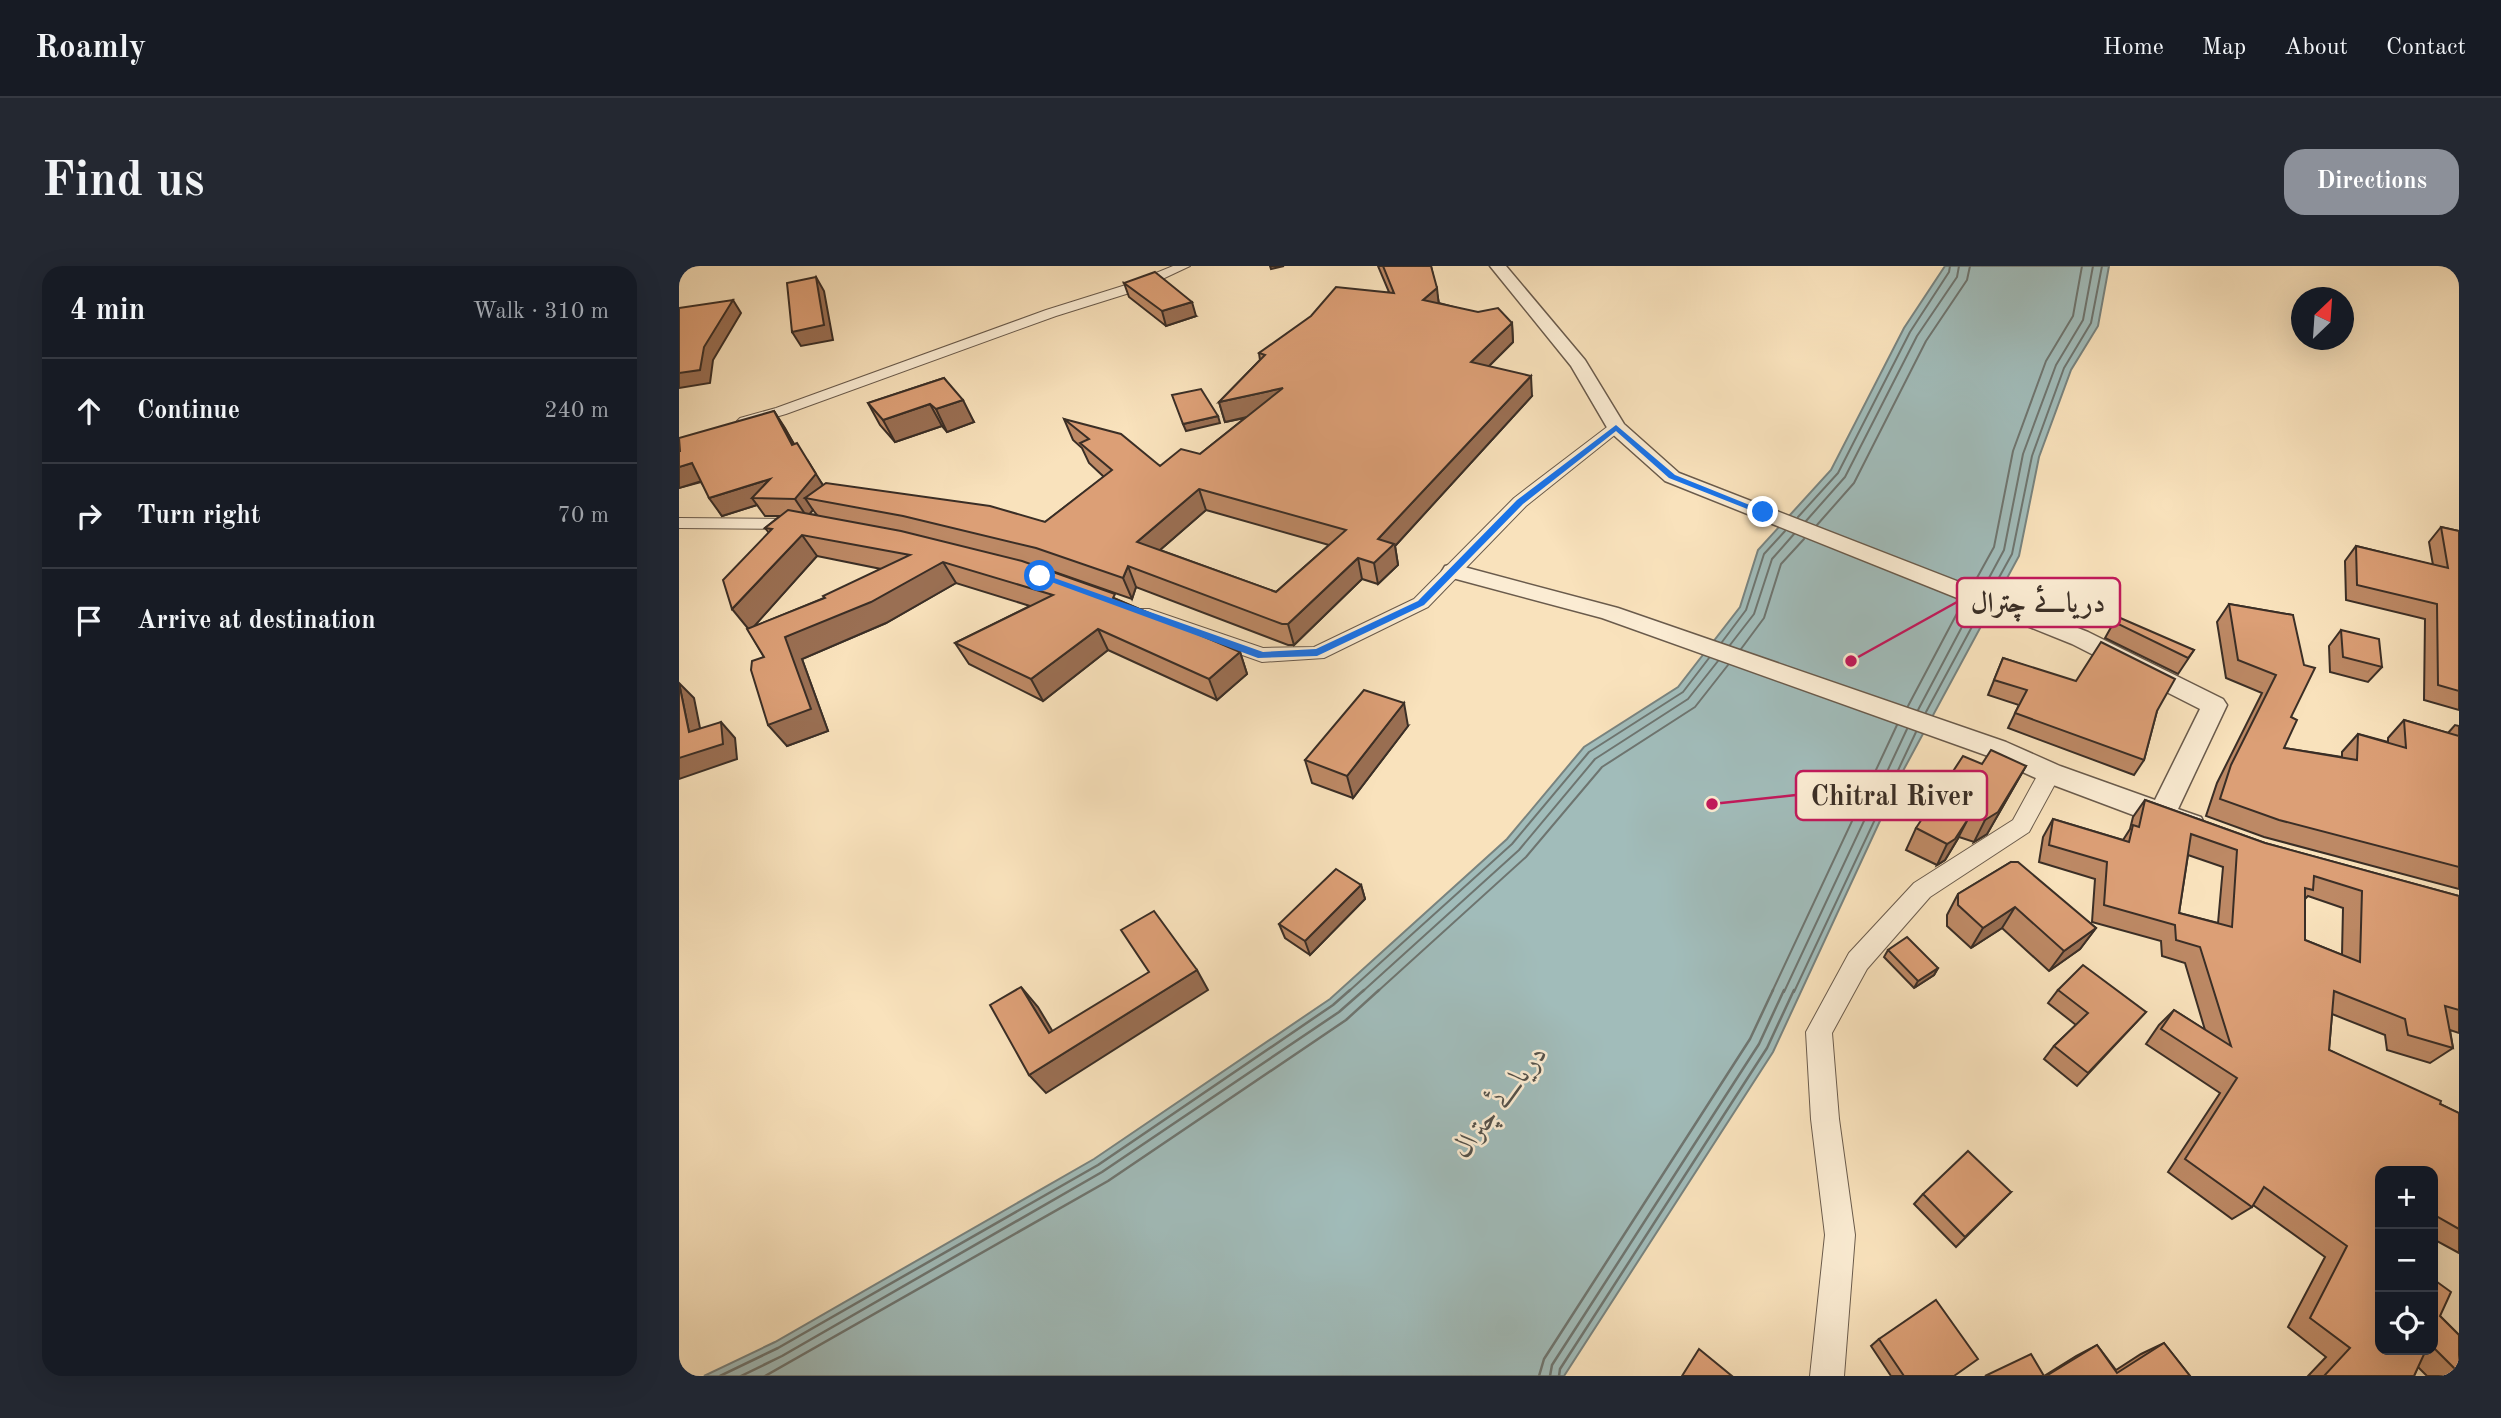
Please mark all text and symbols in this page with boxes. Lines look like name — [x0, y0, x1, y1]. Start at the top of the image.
text: Roamly — [35, 32, 146, 65]
text: Home — [2103, 36, 2164, 60]
text: Map — [2202, 36, 2246, 60]
text: About — [2284, 36, 2348, 60]
text: Contact — [2386, 36, 2466, 60]
button: Directions — [2284, 149, 2459, 215]
text: Find us — [42, 158, 205, 207]
north arrow — [2291, 287, 2354, 350]
text: 4 min — [70, 296, 145, 326]
text: Walk · 310 m — [473, 300, 609, 323]
icon: ahead — [70, 392, 108, 430]
text: Continue — [137, 398, 240, 424]
text: 240 m — [544, 399, 609, 422]
route end — [1747, 496, 1778, 527]
icon: right — [70, 497, 108, 535]
text: Turn right — [137, 503, 260, 529]
text: 70 m — [558, 504, 609, 527]
route start — [1024, 560, 1055, 591]
callout: دریائے چترال — [1957, 578, 2120, 627]
text: دریائے چترال — [1971, 584, 2105, 622]
icon: arrive — [70, 602, 108, 640]
text: Arrive at destination — [137, 608, 376, 634]
callout: Chitral River — [1796, 771, 1987, 820]
text: Chitral River — [1811, 784, 1973, 812]
water label: دریائے چترال — [1443, 1036, 1556, 1165]
map controls — [2375, 1166, 2438, 1355]
button: + — [2375, 1166, 2438, 1229]
button: − — [2375, 1229, 2438, 1292]
button: locate — [2375, 1292, 2438, 1355]

